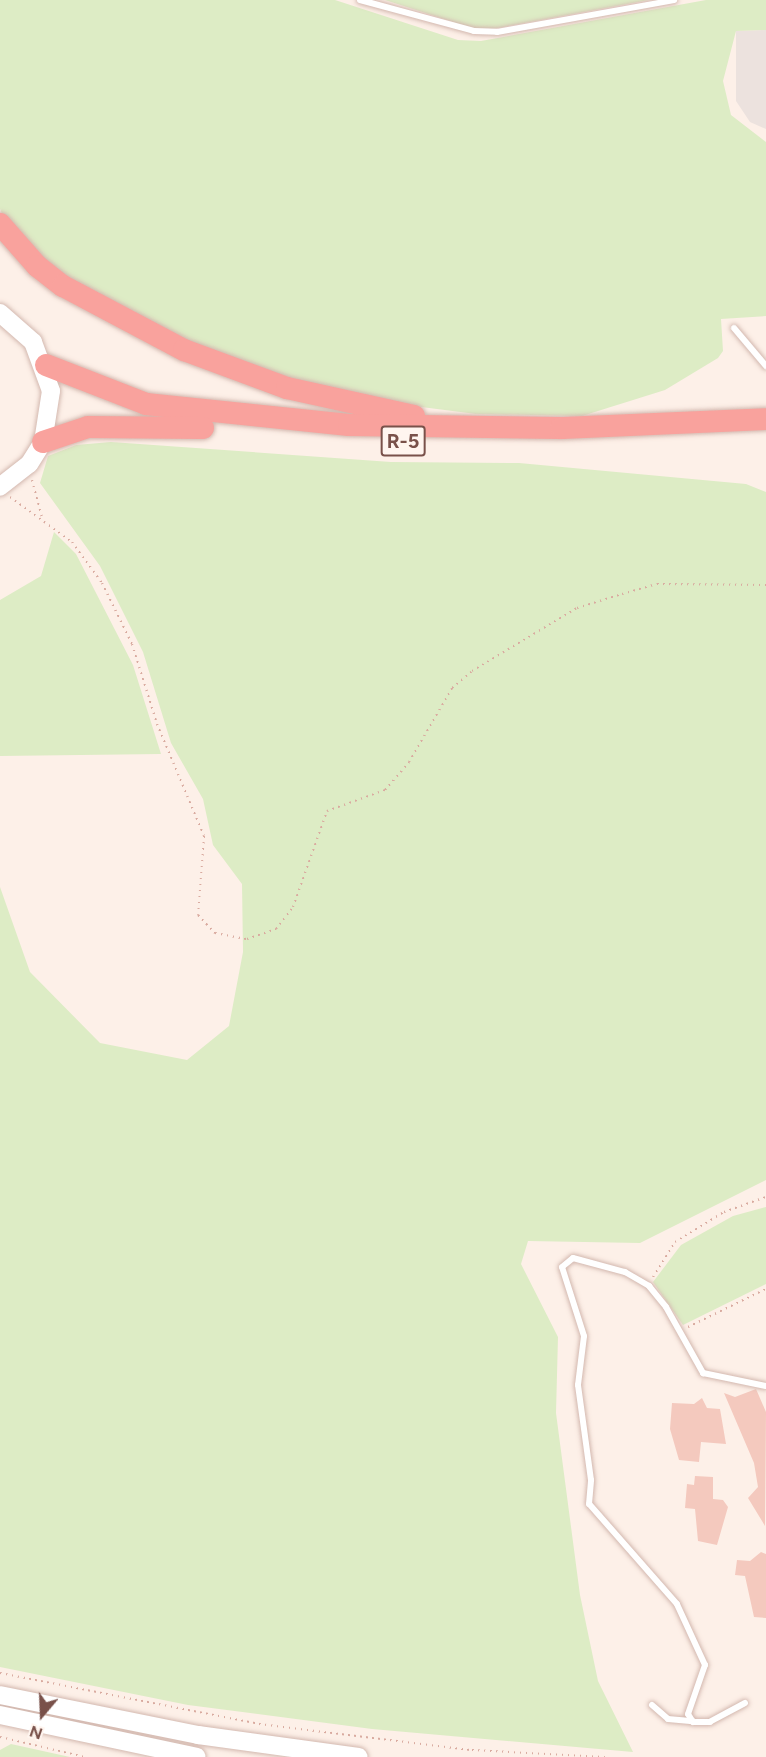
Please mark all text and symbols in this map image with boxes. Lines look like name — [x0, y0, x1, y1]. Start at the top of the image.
road number: R-5 — [380, 424, 426, 458]
north arrow — [12, 1685, 72, 1745]
text: N — [27, 1721, 45, 1743]

